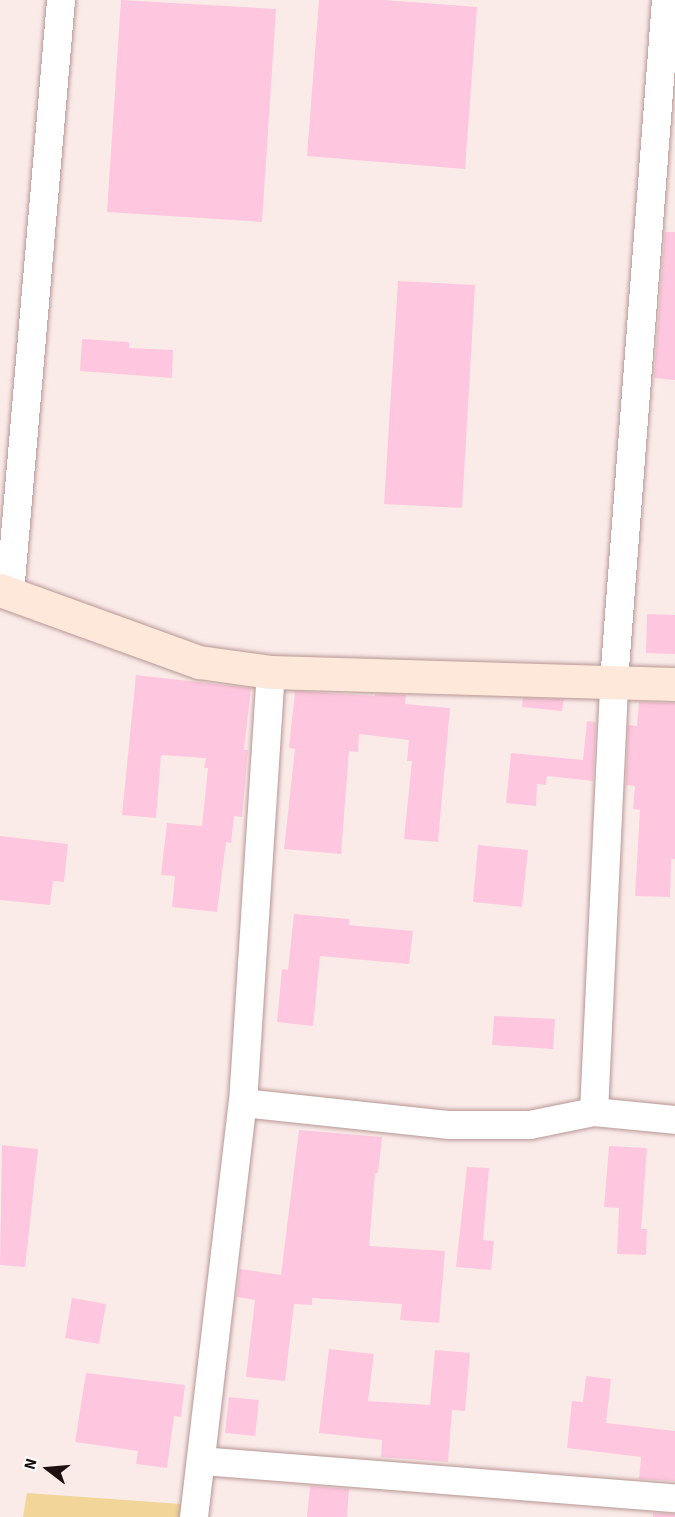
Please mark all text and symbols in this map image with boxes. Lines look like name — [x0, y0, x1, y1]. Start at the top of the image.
north arrow — [18, 1439, 78, 1499]
text: N — [19, 1456, 43, 1472]

